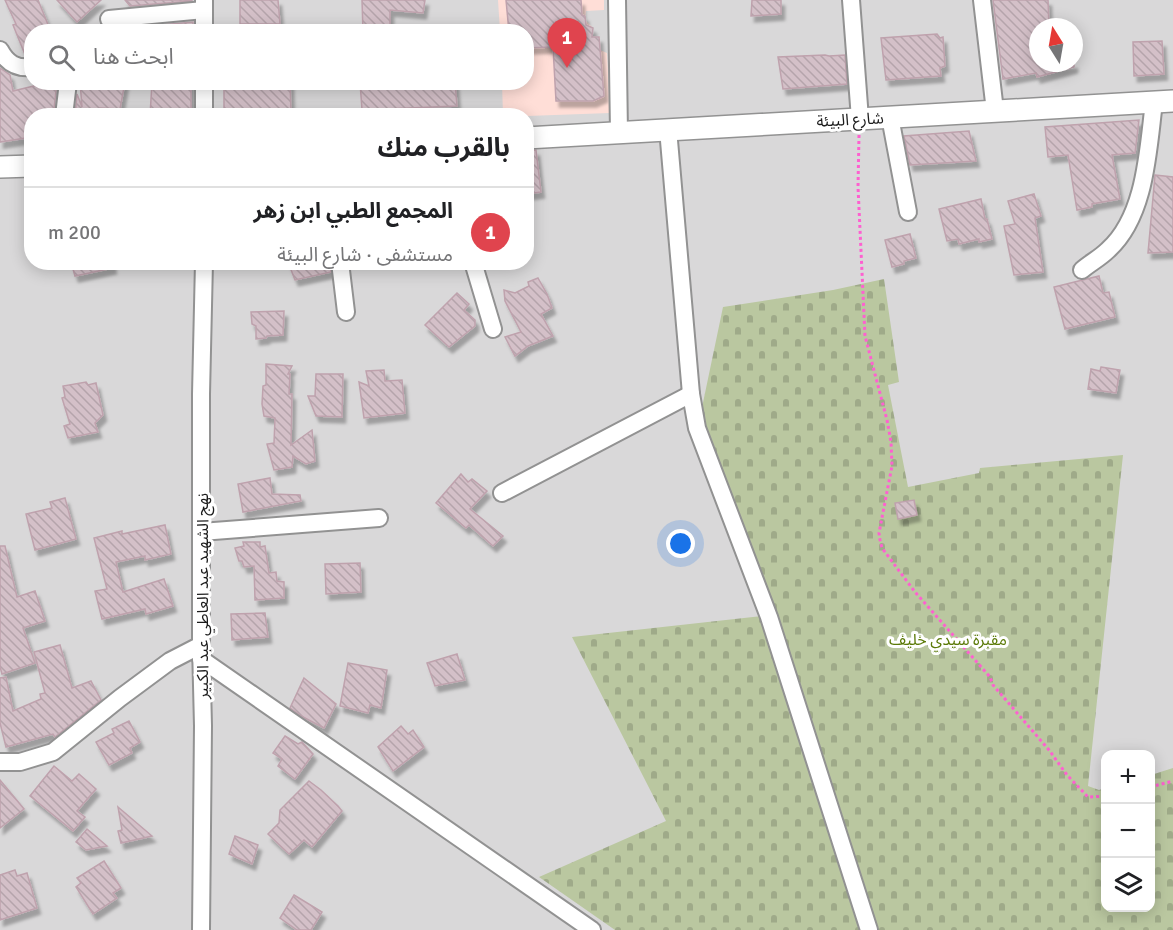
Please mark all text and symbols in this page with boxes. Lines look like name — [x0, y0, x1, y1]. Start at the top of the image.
north arrow — [1029, 18, 1083, 72]
pin: 1 — [548, 19, 586, 68]
search box — [24, 24, 534, 90]
icon: search — [45, 41, 78, 74]
text: ابحث هنا — [93, 43, 174, 70]
street label: شارع البيئة — [816, 108, 884, 134]
text: بالقرب منك — [378, 132, 510, 164]
text: المجمع الطبي ابن زهر — [253, 197, 453, 224]
text: 200 m — [48, 220, 101, 245]
text: 1 — [485, 220, 496, 245]
text: مستشفى · شارع البيئة — [277, 242, 453, 267]
street label: نهج الشهيد عبد العاطي عبد الكبير — [193, 493, 215, 700]
your location — [666, 529, 695, 558]
park label: مقبرة سيدي خليف — [889, 630, 1007, 652]
map controls — [1101, 750, 1155, 912]
button: + — [1101, 750, 1155, 804]
button: − — [1101, 804, 1155, 858]
button: layers — [1101, 858, 1155, 912]

